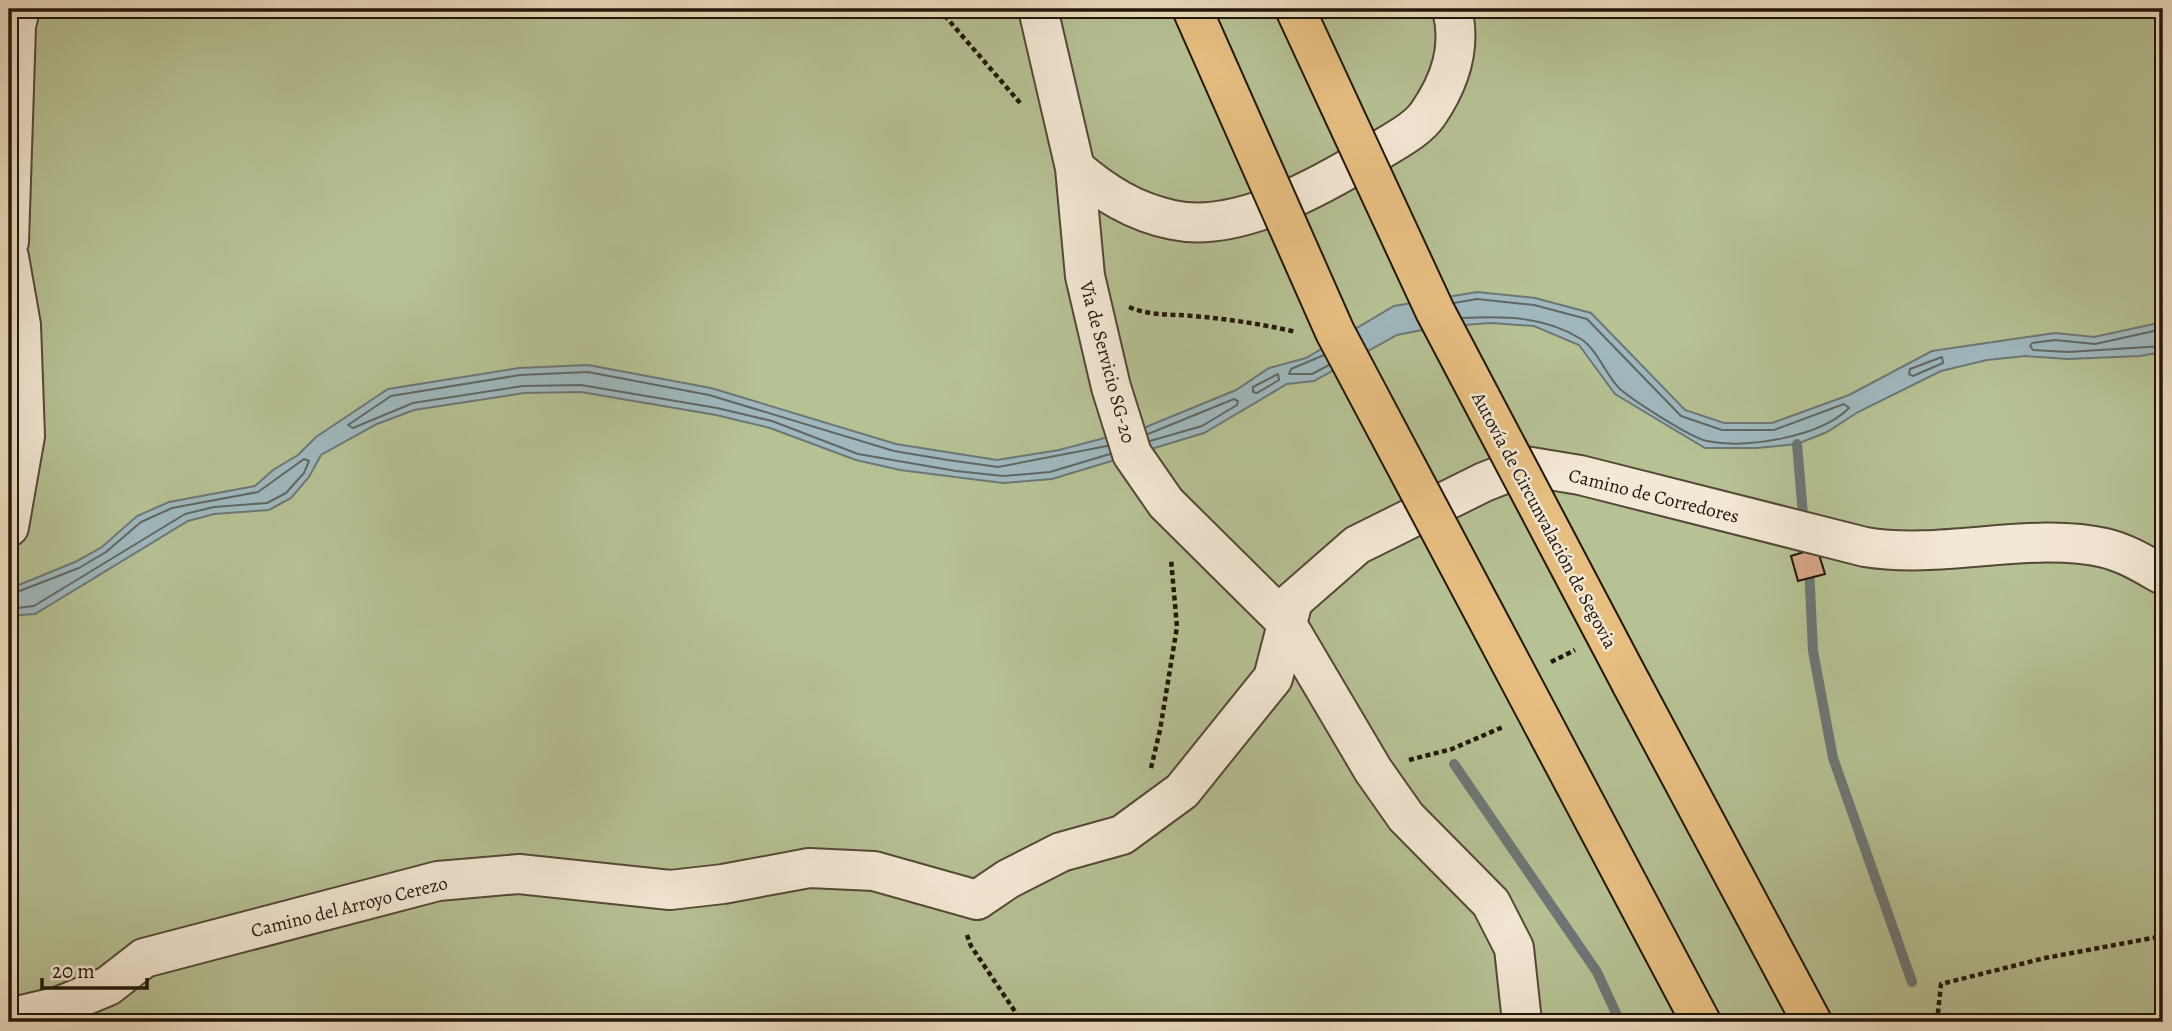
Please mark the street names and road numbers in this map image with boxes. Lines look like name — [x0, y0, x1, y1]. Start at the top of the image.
street label: Vía de Servicio SG-20 — [1073, 277, 1141, 446]
street label: Autovía de Circunvalación de Segovia — [1465, 387, 1623, 653]
street label: Camino de Corredores — [1566, 462, 1742, 530]
street label: Camino del Arroyo Cerezo — [248, 870, 450, 944]

